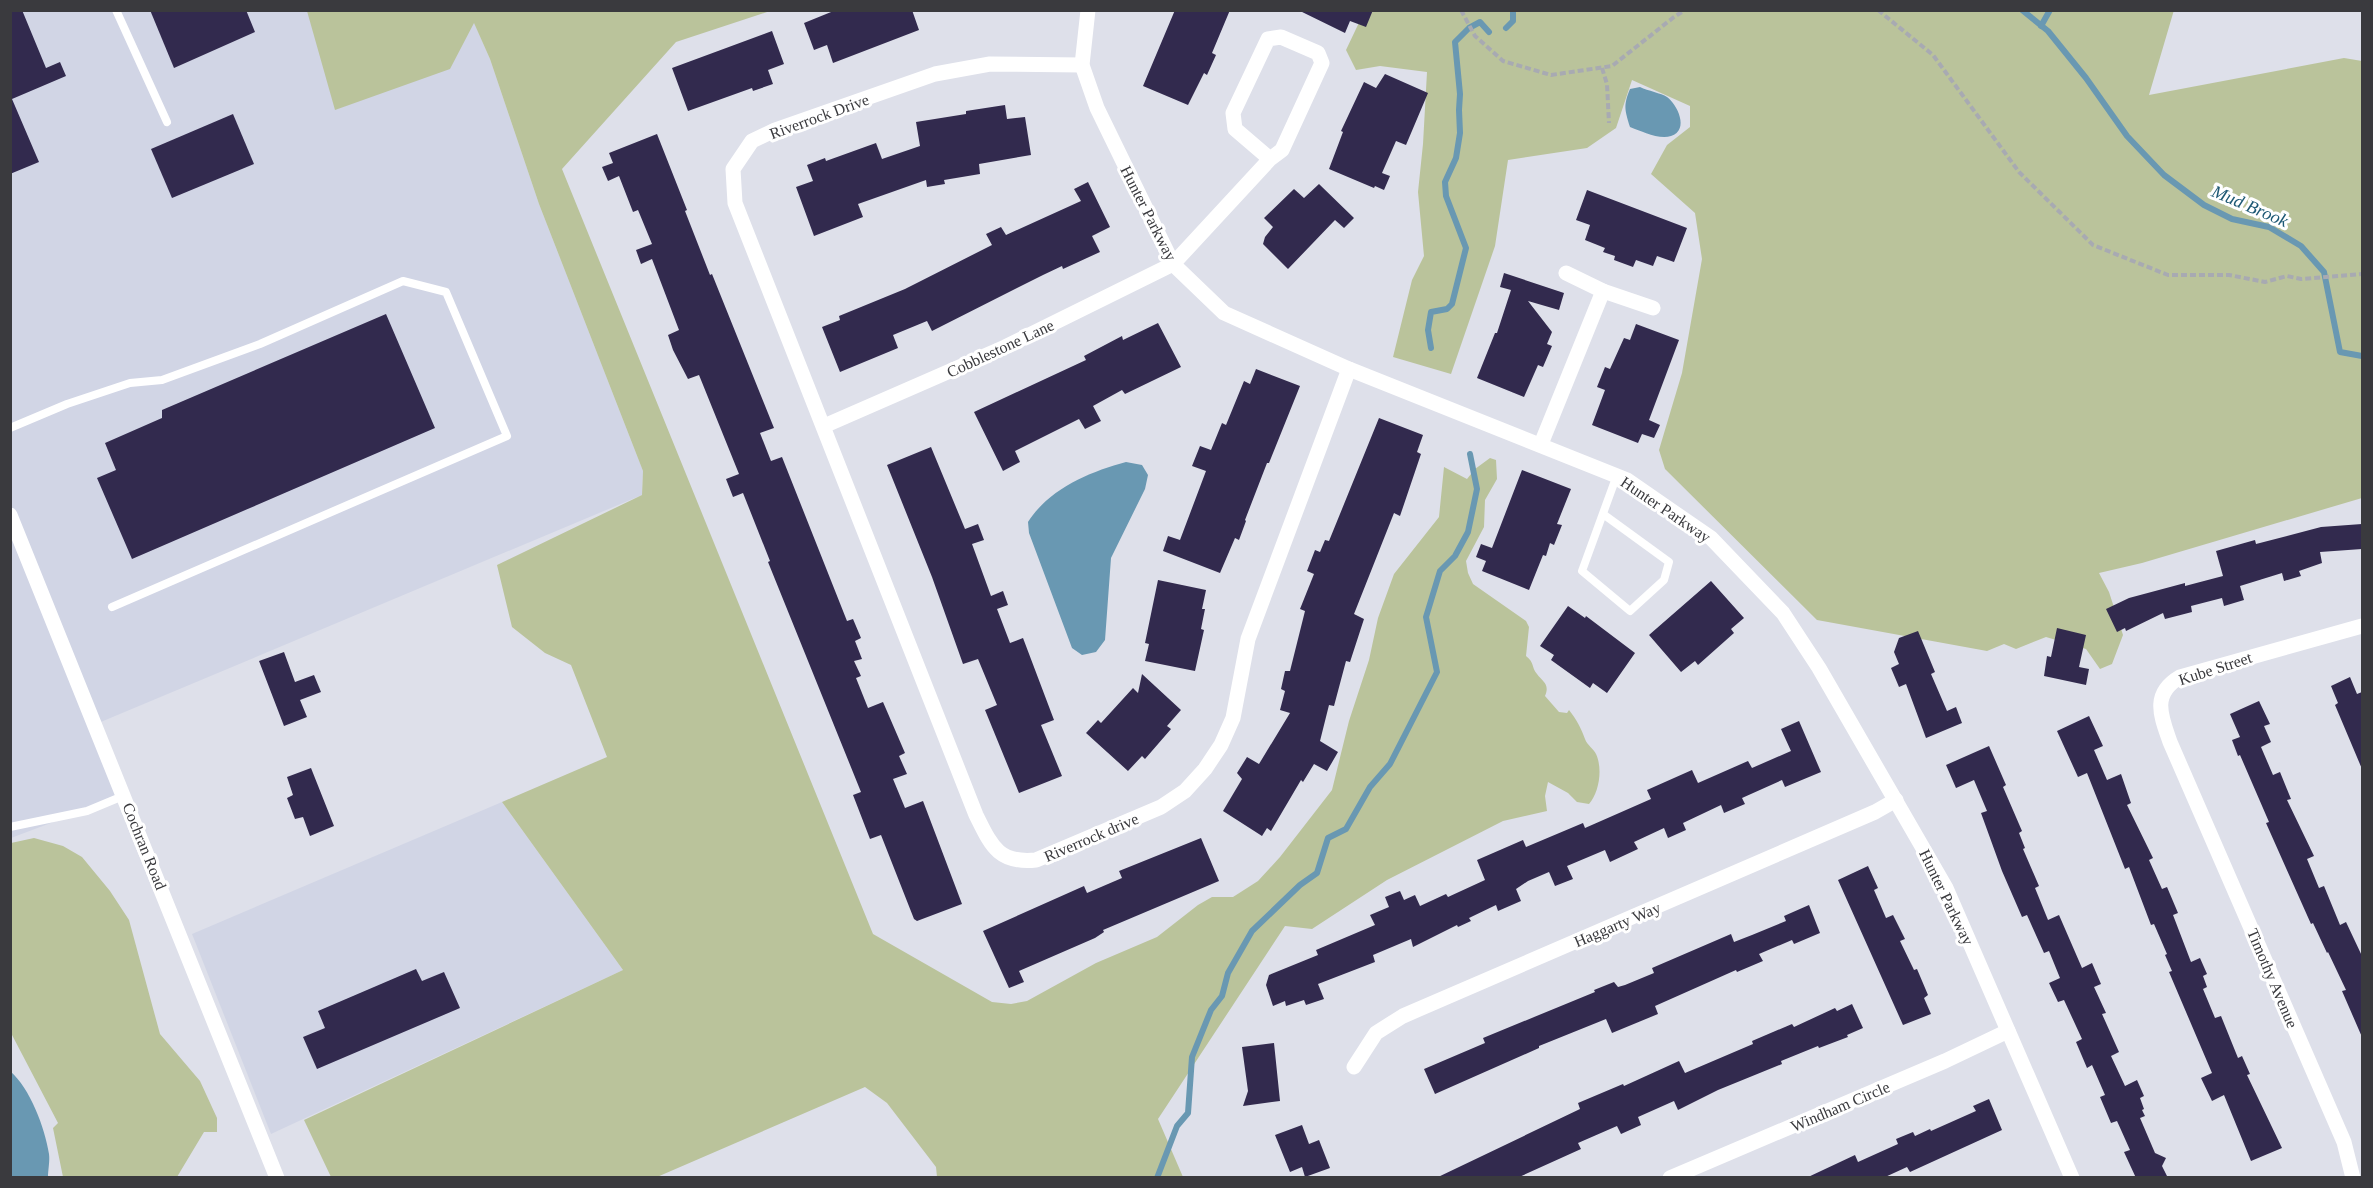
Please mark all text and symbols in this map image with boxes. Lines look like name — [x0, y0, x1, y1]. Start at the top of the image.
street label: Riverrock Drive — [767, 91, 871, 142]
street label: Hunter Parkway — [1116, 163, 1180, 264]
water label: Mud Brook — [2208, 181, 2292, 231]
street label: Cobblestone Lane — [944, 316, 1056, 381]
street label: Hunter Parkway — [1617, 473, 1714, 546]
street label: Kube Street — [2176, 648, 2254, 688]
street label: Cochran Road — [119, 800, 170, 892]
street label: Riverrock drive — [1041, 810, 1141, 865]
street label: Hunter Parkway — [1915, 847, 1977, 948]
street label: Haggarty Way — [1571, 899, 1663, 951]
street label: Timothy Avenue — [2243, 926, 2301, 1031]
street label: Windham Circle — [1788, 1078, 1892, 1135]

